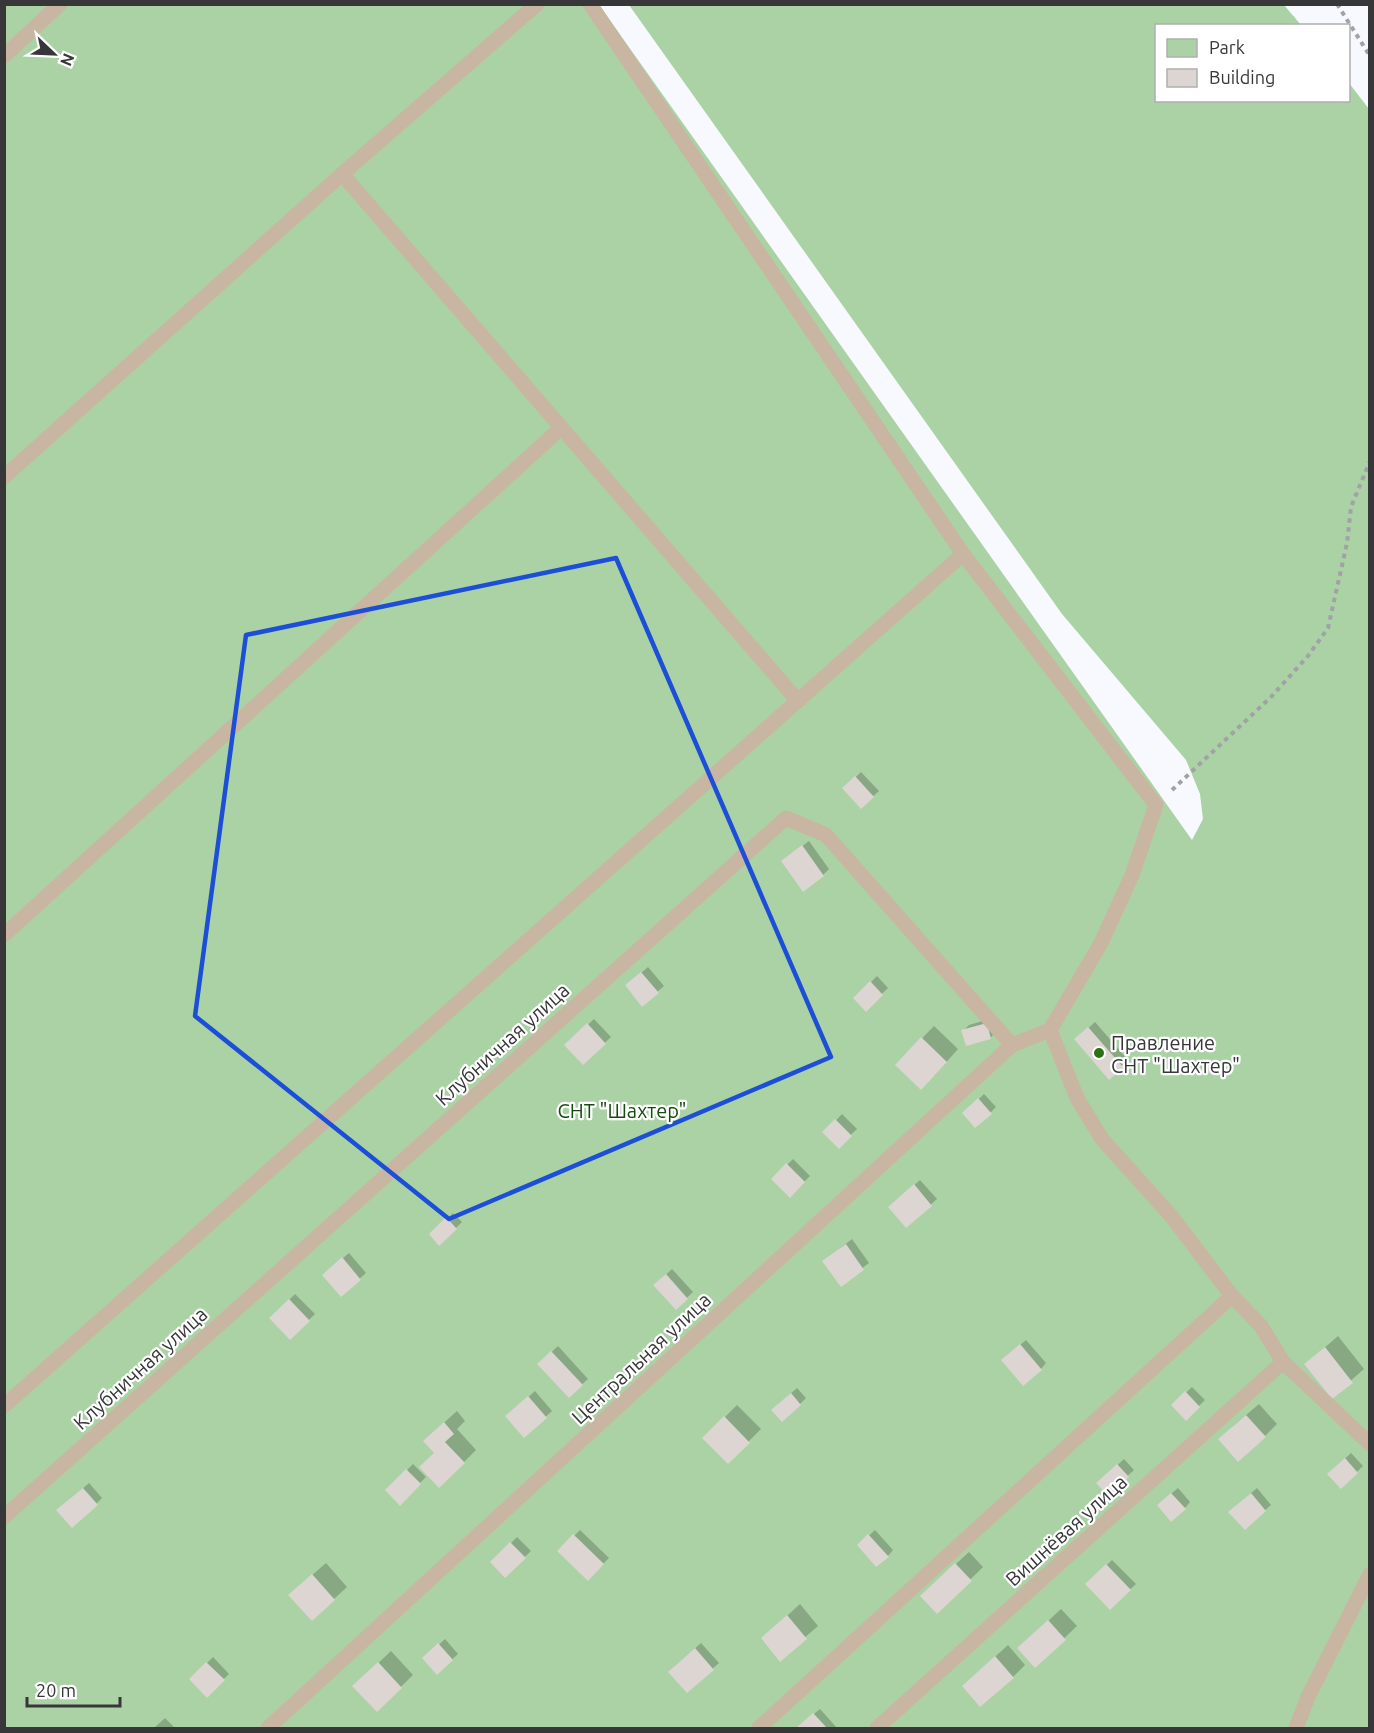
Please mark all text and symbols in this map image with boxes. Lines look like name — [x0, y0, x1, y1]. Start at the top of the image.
north arrow — [24, 24, 84, 84]
legend — [1155, 24, 1350, 102]
text: Park — [1209, 37, 1245, 57]
text: N — [57, 51, 78, 69]
text: Building — [1209, 67, 1275, 87]
street label: Клубничная улица — [430, 978, 574, 1110]
place label: Правление СНТ "Шахтер" — [1111, 1031, 1240, 1077]
marker: Правление СНТ "Шахтер" — [1092, 1046, 1106, 1060]
park label: СНТ "Шахтер" — [558, 1099, 686, 1122]
street label: Центральная улица — [567, 1288, 715, 1428]
street label: Клубничная улица — [68, 1302, 212, 1434]
street label: Вишнёвая улица — [1001, 1470, 1131, 1590]
scale bar — [27, 1670, 120, 1708]
text: 20 m — [36, 1680, 76, 1700]

